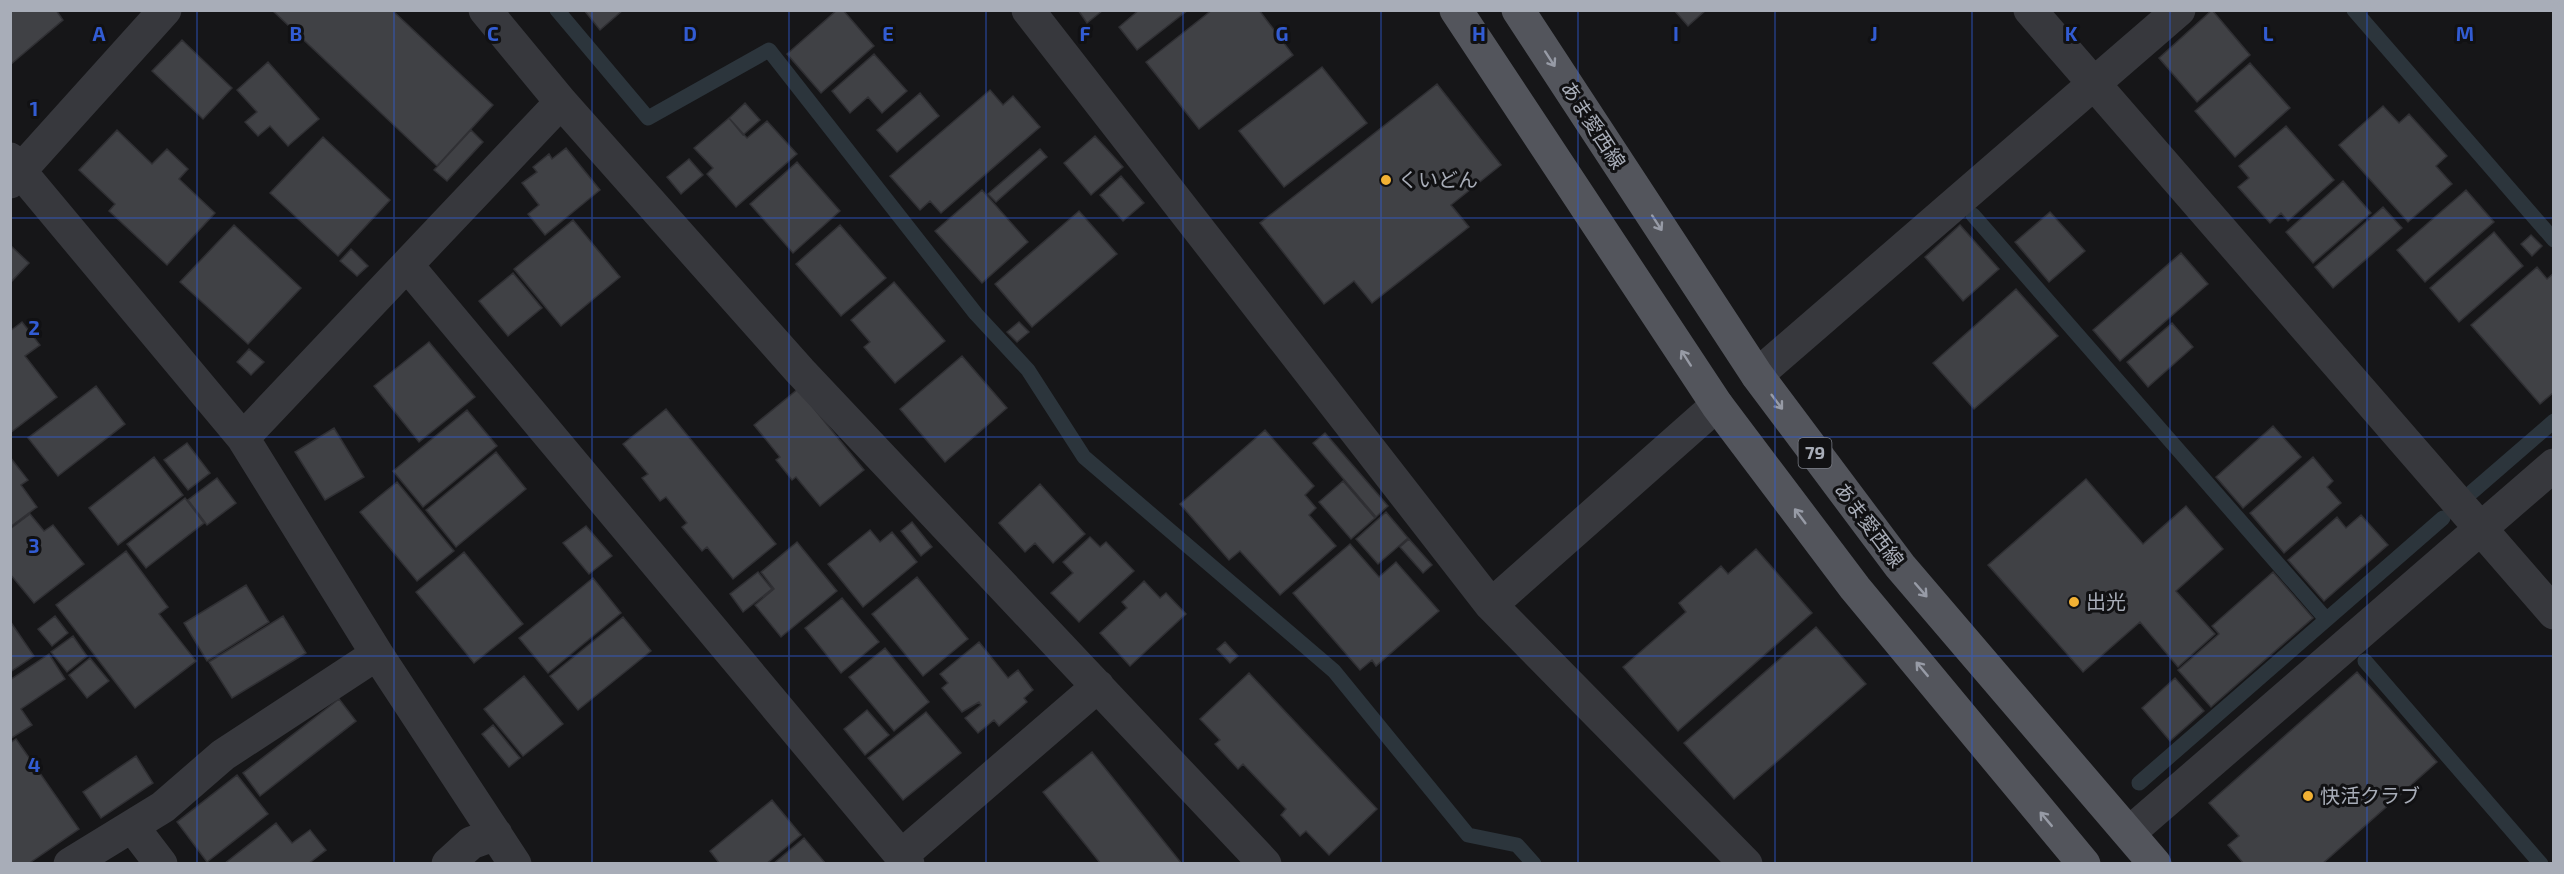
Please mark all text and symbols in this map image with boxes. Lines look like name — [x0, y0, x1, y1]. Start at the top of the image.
text: A — [92, 21, 106, 45]
text: B — [290, 21, 302, 45]
text: C — [487, 21, 499, 45]
text: D — [683, 21, 697, 45]
text: E — [882, 21, 894, 45]
text: F — [1079, 21, 1091, 45]
text: G — [1276, 21, 1288, 45]
text: H — [1472, 21, 1486, 45]
text: I — [1673, 21, 1679, 45]
text: J — [1870, 21, 1878, 45]
text: K — [2065, 21, 2078, 45]
text: L — [2263, 21, 2274, 45]
text: M — [2456, 21, 2474, 45]
one-way arrow — [1544, 51, 1556, 67]
street label: あま愛西線 — [1557, 76, 1631, 173]
text: 1 — [30, 96, 38, 120]
place label: くいどん — [1398, 167, 1478, 191]
marker: くいどん — [1379, 173, 1393, 187]
one-way arrow — [1651, 214, 1663, 230]
text: 2 — [28, 315, 40, 339]
one-way arrow — [1680, 350, 1692, 367]
one-way arrow — [1770, 394, 1783, 410]
road number: 79 — [1798, 438, 1832, 468]
street label: あま愛西線 — [1830, 477, 1909, 572]
one-way arrow — [1794, 508, 1807, 524]
text: 3 — [28, 533, 40, 557]
one-way arrow — [1914, 582, 1928, 597]
place label: 出光 — [2086, 589, 2126, 613]
marker: 出光 — [2067, 595, 2081, 609]
one-way arrow — [1915, 661, 1928, 677]
text: 4 — [28, 752, 41, 776]
place label: 快活クラブ — [2320, 783, 2420, 807]
marker: 快活クラブ — [2301, 789, 2315, 803]
one-way arrow — [2040, 811, 2053, 827]

